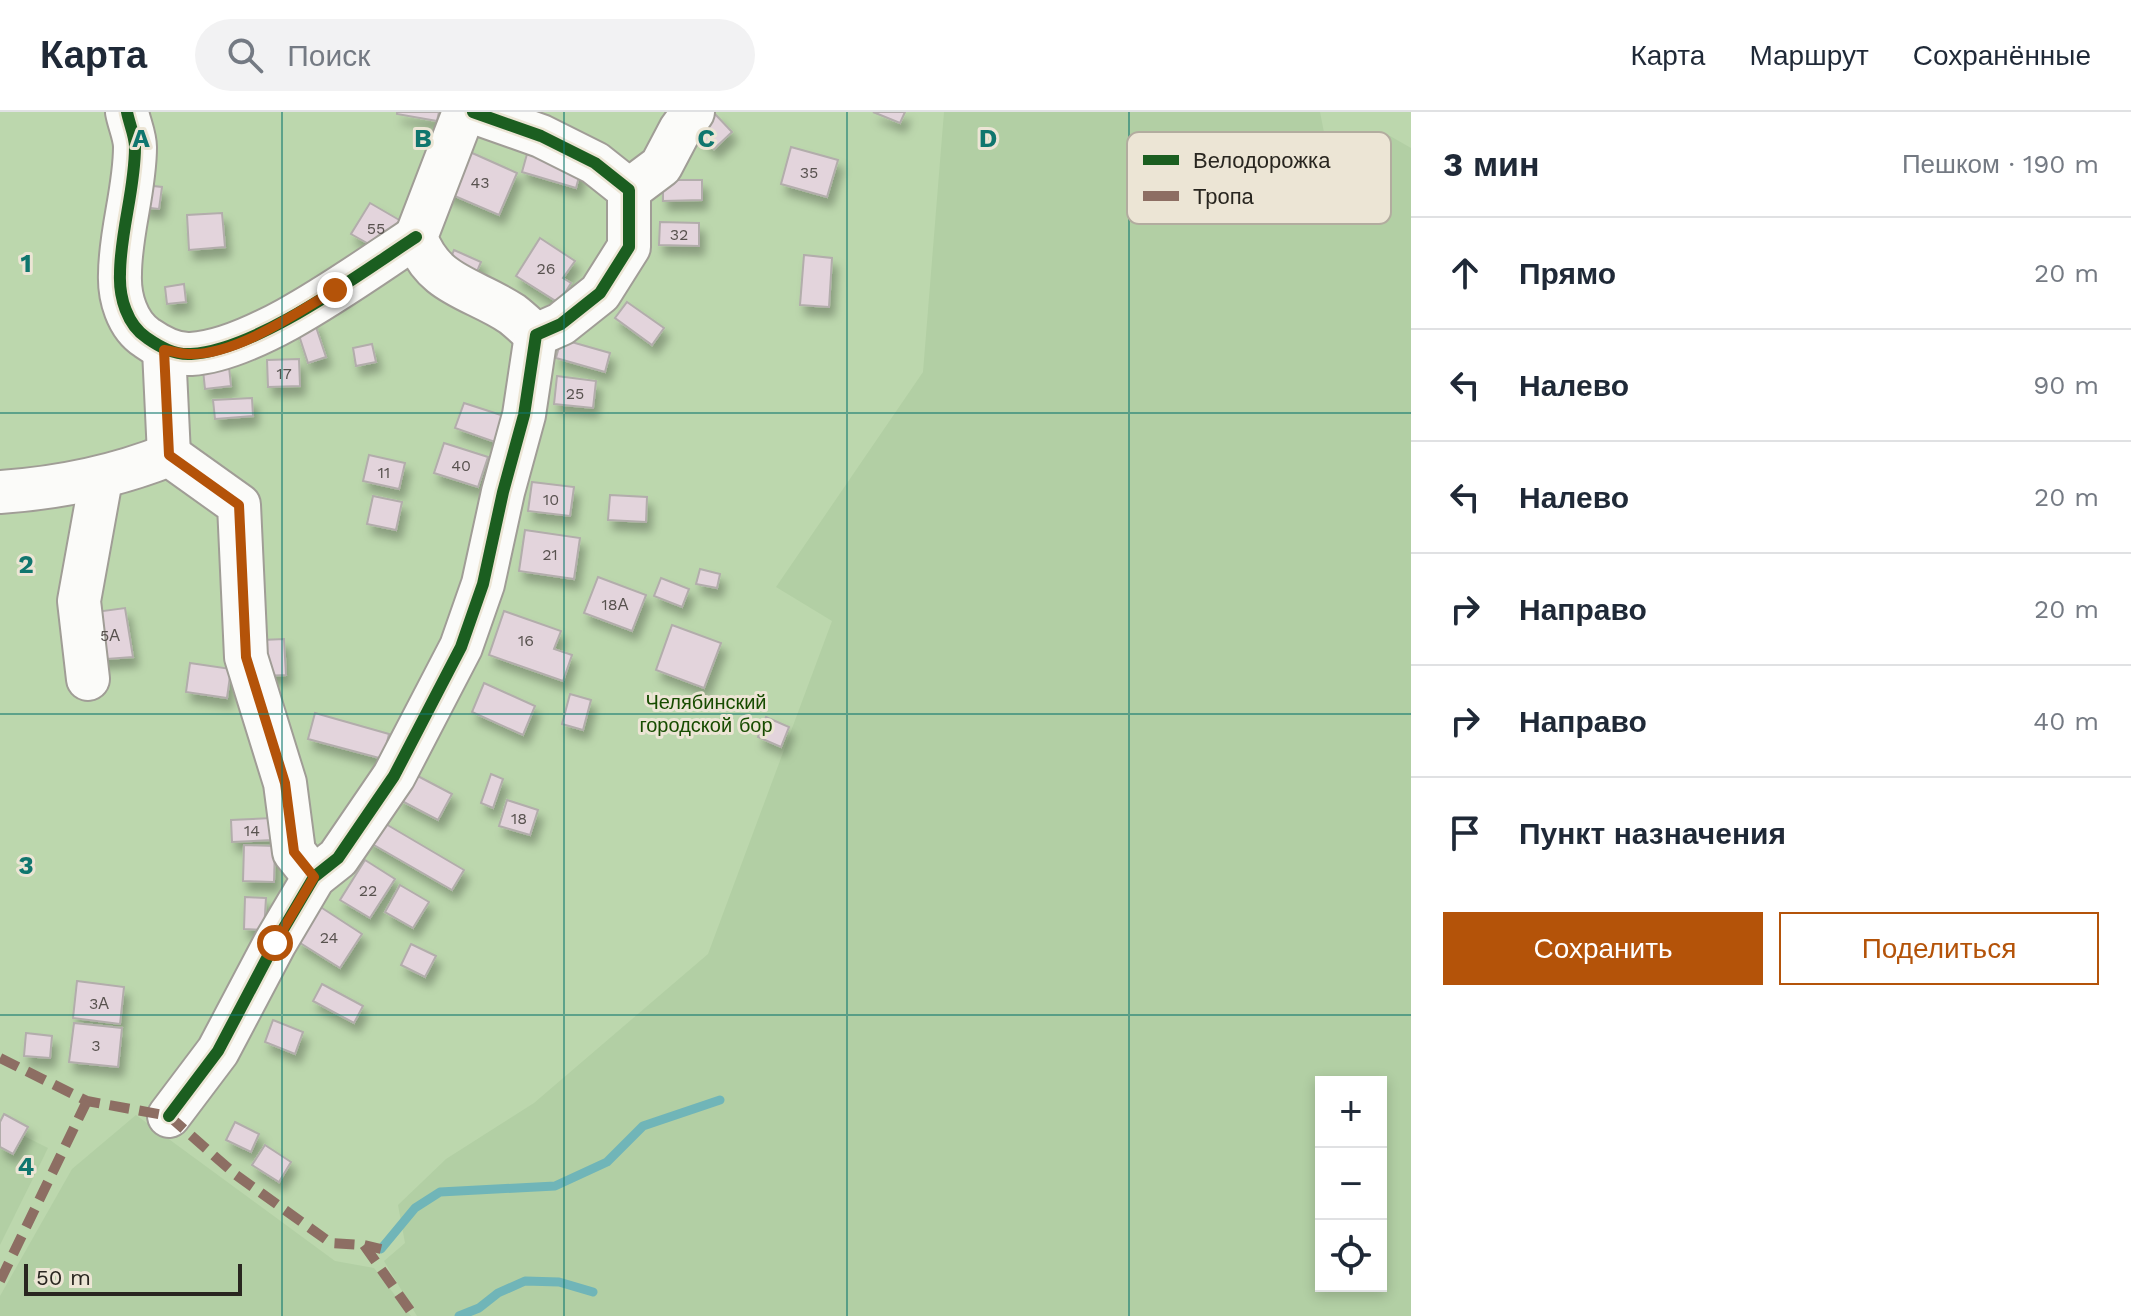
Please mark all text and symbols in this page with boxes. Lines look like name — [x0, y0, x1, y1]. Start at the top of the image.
search box — [195, 19, 755, 91]
text: Карта — [40, 33, 147, 77]
icon: search — [223, 33, 267, 77]
text: Поиск — [287, 38, 370, 73]
text: Карта — [1630, 39, 1705, 72]
text: Маршрут — [1749, 39, 1869, 72]
text: Сохранённые — [1913, 39, 2091, 72]
text: A — [132, 123, 150, 153]
text: B — [414, 123, 432, 153]
text: C — [697, 123, 715, 153]
text: D — [979, 123, 997, 153]
legend — [1127, 132, 1391, 224]
text: 3 мин — [1443, 144, 1539, 184]
text: Велодорожка — [1193, 148, 1331, 173]
text: Пешком · 190 m — [1902, 149, 2099, 179]
house number: 35 — [800, 163, 818, 182]
house number: 43 — [470, 173, 490, 192]
text: Тропа — [1193, 184, 1255, 209]
house number: 55 — [367, 219, 385, 238]
house number: 32 — [670, 225, 688, 244]
text: 1 — [20, 248, 32, 278]
icon: ahead — [1443, 251, 1487, 295]
text: Прямо — [1519, 256, 1616, 291]
text: 20 m — [2034, 258, 2099, 288]
house number: 26 — [536, 259, 556, 278]
route end — [317, 272, 353, 308]
icon: left — [1443, 363, 1487, 407]
house number: 17 — [276, 364, 292, 383]
text: Налево — [1519, 368, 1629, 403]
text: 90 m — [2033, 370, 2099, 400]
house number: 25 — [566, 384, 584, 403]
house number: 40 — [451, 456, 471, 475]
house number: 11 — [378, 463, 390, 482]
icon: left — [1443, 475, 1487, 519]
text: Налево — [1519, 480, 1629, 515]
text: 20 m — [2034, 482, 2099, 512]
house number: 10 — [543, 490, 559, 509]
house number: 21 — [542, 545, 558, 564]
text: 2 — [18, 549, 34, 579]
icon: right — [1443, 587, 1487, 631]
text: Направо — [1519, 592, 1647, 627]
text: 20 m — [2034, 594, 2099, 624]
house number: 18А — [602, 595, 629, 614]
house number: 5А — [100, 626, 120, 645]
house number: 16 — [518, 631, 534, 650]
park label: Челябинский городской бор — [639, 690, 773, 737]
icon: right — [1443, 699, 1487, 743]
text: Направо — [1519, 704, 1647, 739]
text: 40 m — [2033, 706, 2099, 736]
house number: 18 — [511, 809, 527, 828]
icon: arrive — [1443, 811, 1487, 855]
text: Пункт назначения — [1519, 816, 1786, 851]
house number: 14 — [244, 821, 260, 840]
text: 3 — [18, 850, 34, 880]
house number: 22 — [359, 881, 377, 900]
button: Сохранить — [1443, 912, 1763, 985]
button: Поделиться — [1779, 912, 2099, 985]
route start — [257, 925, 293, 961]
house number: 24 — [320, 928, 339, 947]
house number: 3А — [89, 994, 109, 1013]
house number: 3 — [91, 1036, 101, 1055]
map controls — [1315, 1076, 1387, 1292]
button: + — [1315, 1076, 1387, 1148]
button: − — [1315, 1148, 1387, 1220]
text: 4 — [18, 1151, 35, 1181]
button: locate — [1315, 1220, 1387, 1292]
scale bar — [24, 1260, 242, 1296]
text: 50 m — [36, 1265, 91, 1290]

